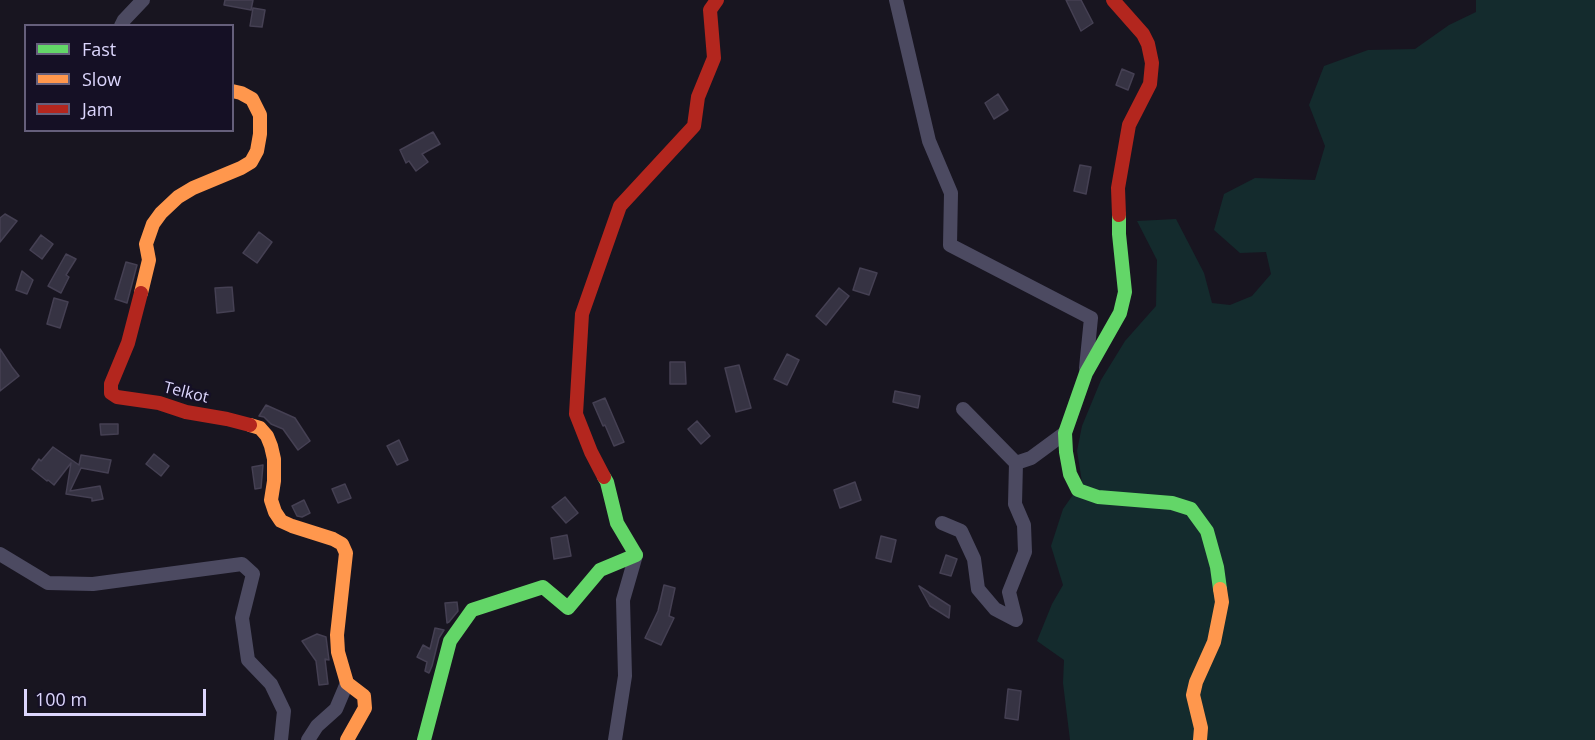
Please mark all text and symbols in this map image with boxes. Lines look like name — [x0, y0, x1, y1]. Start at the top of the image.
legend — [24, 24, 234, 132]
text: Fast — [82, 37, 116, 61]
text: Slow — [82, 67, 121, 91]
text: Jam — [82, 97, 114, 121]
street label: Telkot — [162, 378, 210, 408]
scale bar — [27, 677, 208, 715]
text: 100 m — [35, 687, 87, 711]

